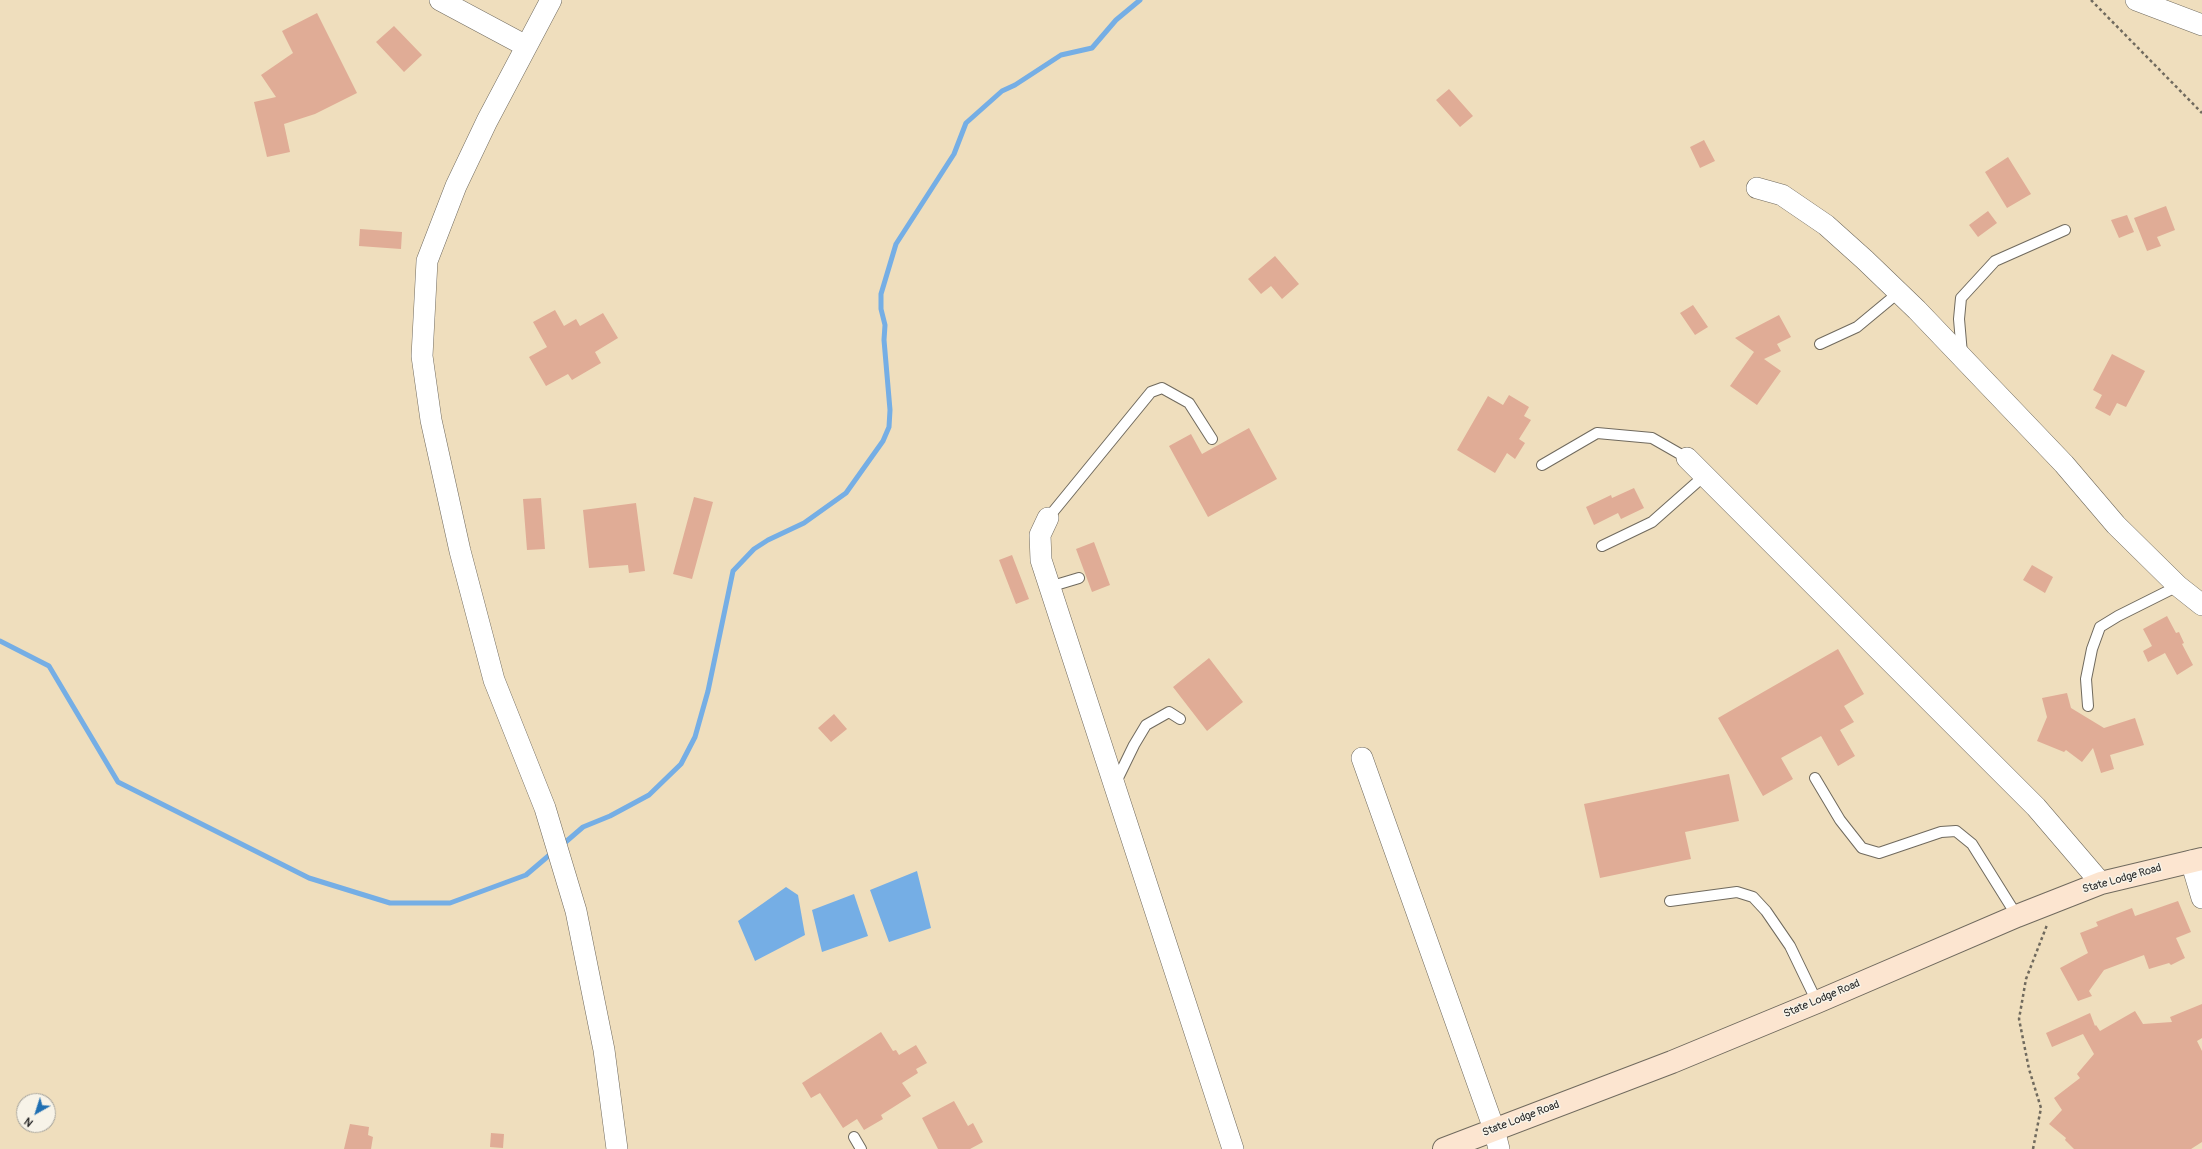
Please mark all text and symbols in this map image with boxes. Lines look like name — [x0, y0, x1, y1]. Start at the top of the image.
street label: State Lodge Road — [2081, 861, 2163, 897]
street label: State Lodge Road — [1782, 977, 1862, 1021]
north arrow — [16, 1093, 56, 1133]
street label: State Lodge Road — [1481, 1098, 1561, 1140]
text: N — [22, 1115, 36, 1129]

